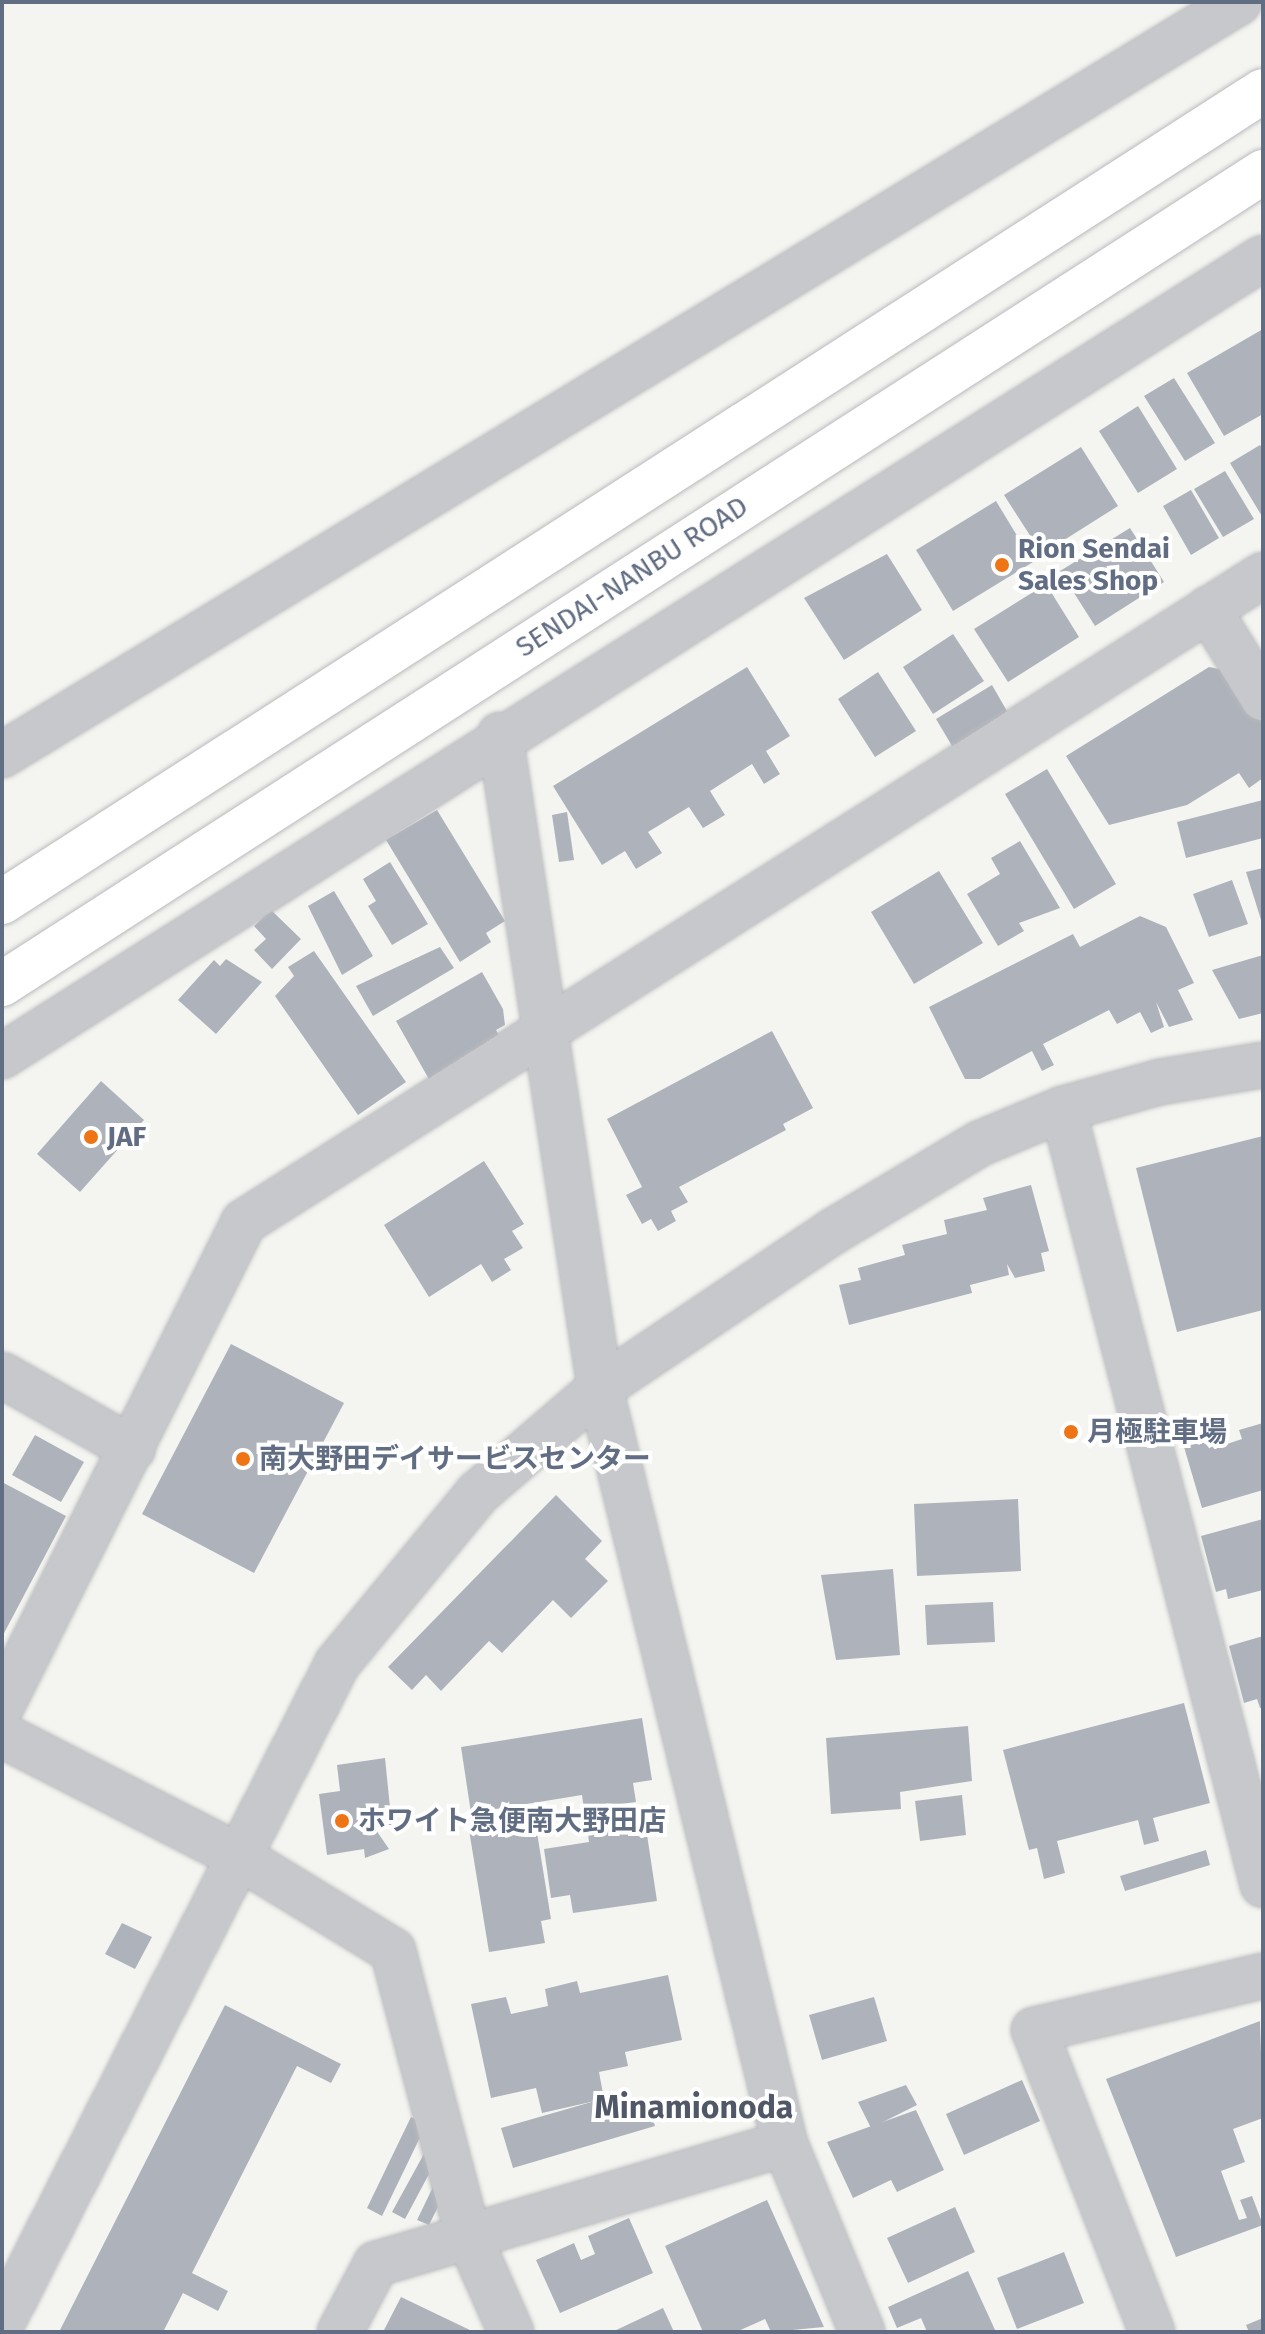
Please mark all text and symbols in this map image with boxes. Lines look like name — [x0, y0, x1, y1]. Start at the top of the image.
street label: SENDAI-NANBU ROAD — [510, 489, 754, 665]
place label: Rion Sendai Sales Shop — [1018, 532, 1170, 598]
marker: Rion Sendai Sales Shop — [993, 556, 1011, 574]
place label: JAF — [107, 1120, 146, 1154]
marker: JAF — [82, 1128, 100, 1146]
place label: 月極駐車場 — [1087, 1415, 1227, 1449]
marker: 月極駐車場 — [1062, 1423, 1080, 1441]
place label: 南大野田デイサービスセンター — [259, 1442, 651, 1476]
marker: 南大野田デイサービスセンター — [234, 1450, 252, 1468]
place label: ホワイト急便南大野田店 — [358, 1804, 666, 1838]
marker: ホワイト急便南大野田店 — [333, 1812, 351, 1830]
district label: Minamionoda — [595, 2088, 793, 2126]

